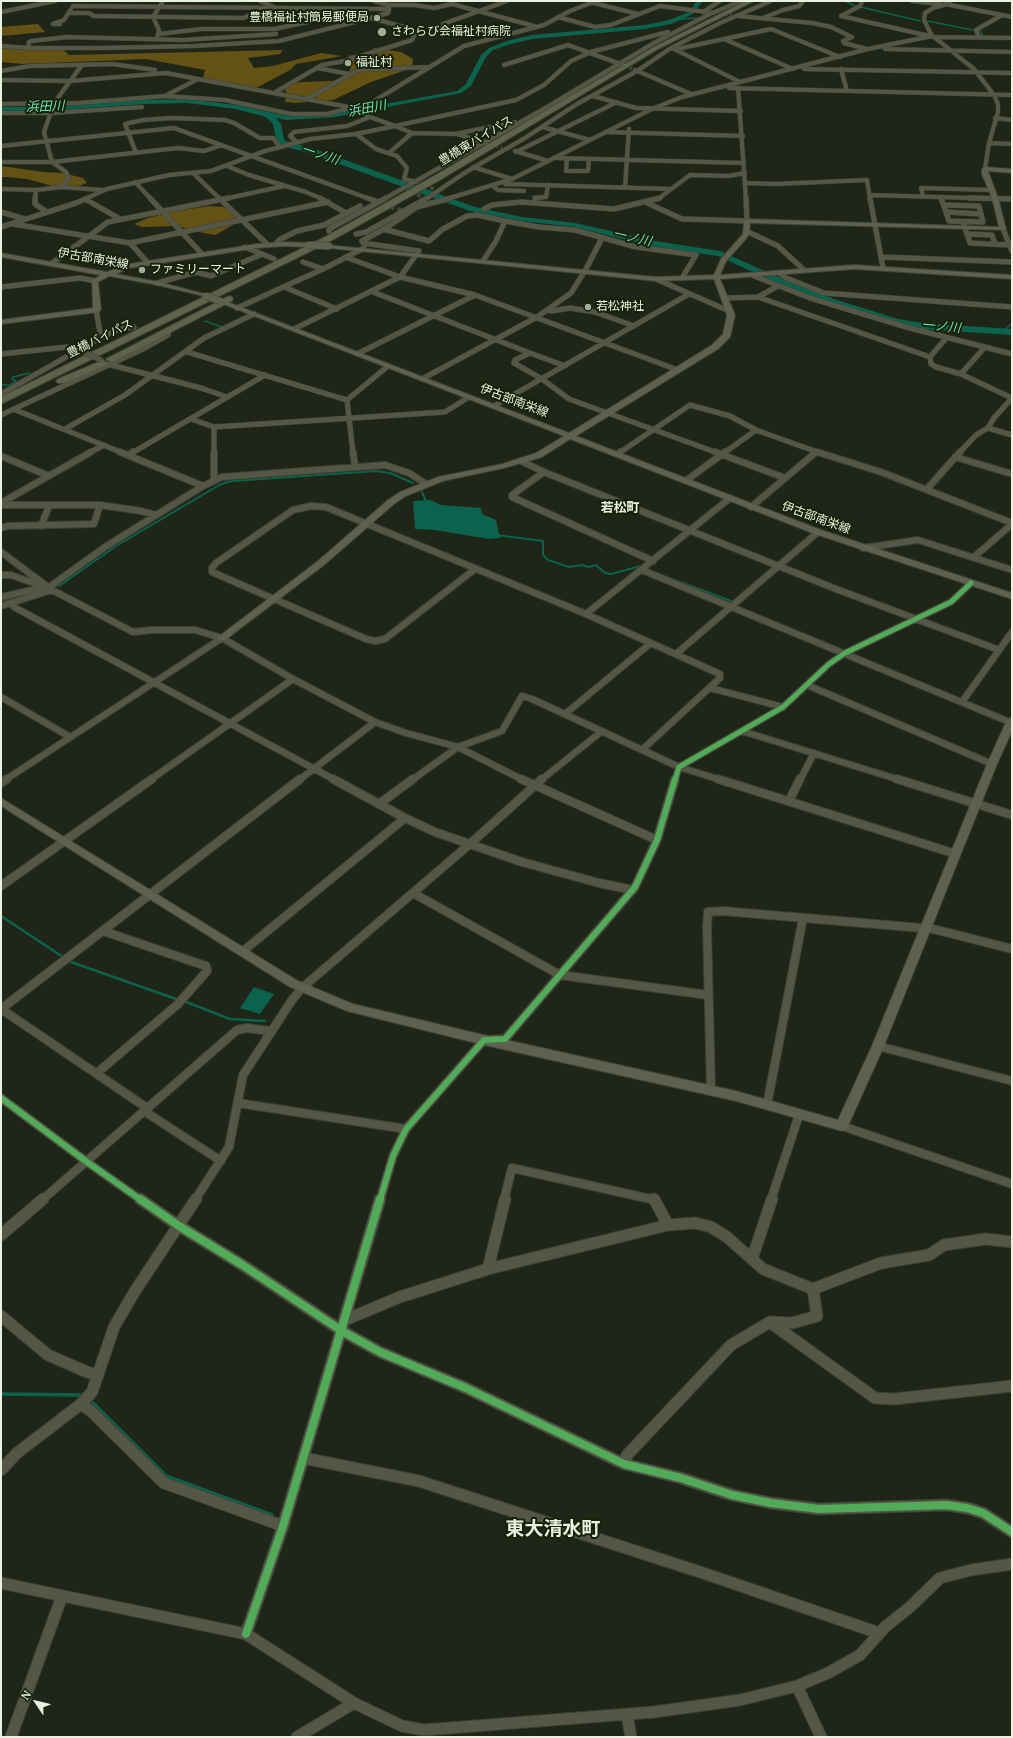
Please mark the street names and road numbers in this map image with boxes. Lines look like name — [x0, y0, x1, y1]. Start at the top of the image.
street label: 豊橋東バイパス — [436, 113, 516, 169]
street label: 伊古部南栄線 — [56, 246, 130, 272]
street label: 豊橋バイパス — [64, 317, 136, 361]
street label: 伊古部南栄線 — [478, 381, 550, 421]
street label: 伊古部南栄線 — [780, 499, 852, 537]

